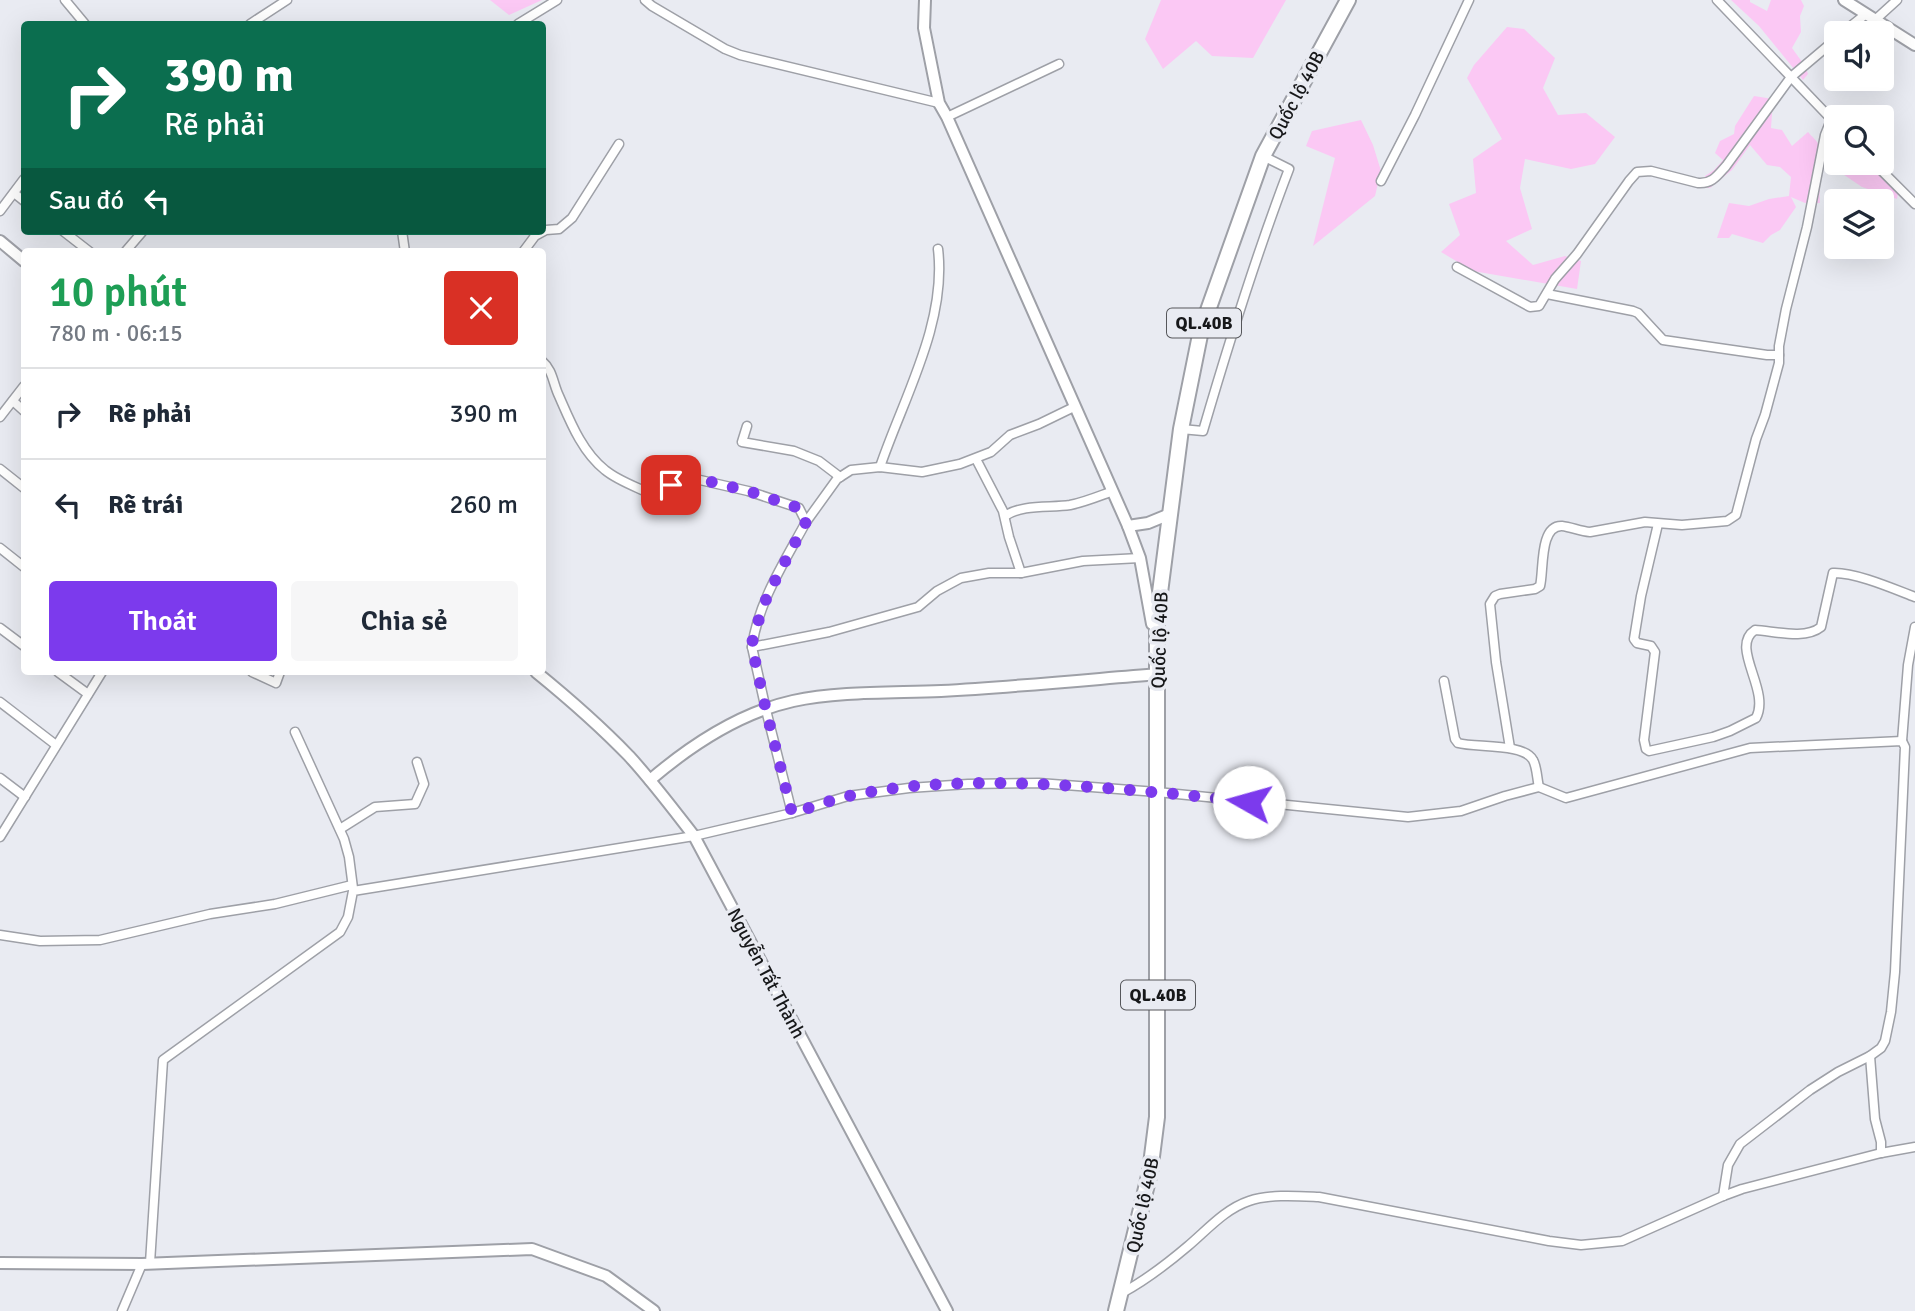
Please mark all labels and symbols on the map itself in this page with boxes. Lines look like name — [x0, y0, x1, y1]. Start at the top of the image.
street label: Quốc lộ 40B — [1263, 47, 1330, 144]
road number: QL.40B — [1167, 309, 1241, 338]
pin — [641, 455, 701, 515]
street label: Quốc lộ 40B — [1146, 591, 1174, 689]
position arrow — [1212, 765, 1286, 839]
street label: Nguyễn Tất Thành — [722, 904, 811, 1043]
road number: QL.40B — [1121, 980, 1195, 1010]
street label: Quốc lộ 40B — [1121, 1155, 1165, 1255]

